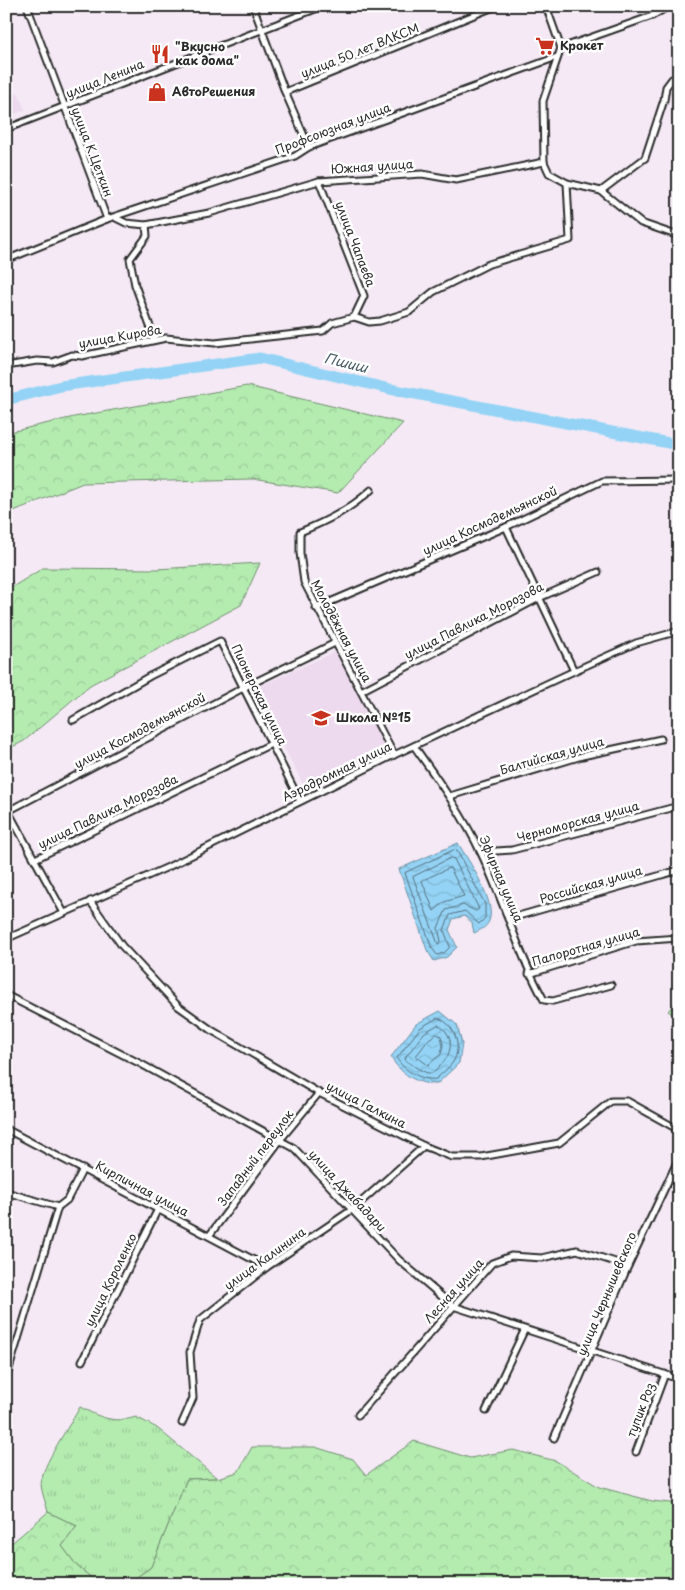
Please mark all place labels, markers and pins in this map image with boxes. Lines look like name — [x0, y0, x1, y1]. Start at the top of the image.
supermarket icon: Крокет — [534, 35, 556, 57]
place label: Крокет — [560, 36, 604, 54]
place label: "Вкусно как дома" — [175, 37, 239, 69]
restaurant icon: "Вкусно как дома" — [149, 43, 171, 65]
shop icon: АвтоРешения — [146, 81, 168, 103]
place label: АвтоРешения — [172, 82, 255, 100]
school or university icon: Школа №15 — [310, 707, 332, 729]
place label: Школа №15 — [336, 708, 411, 726]

